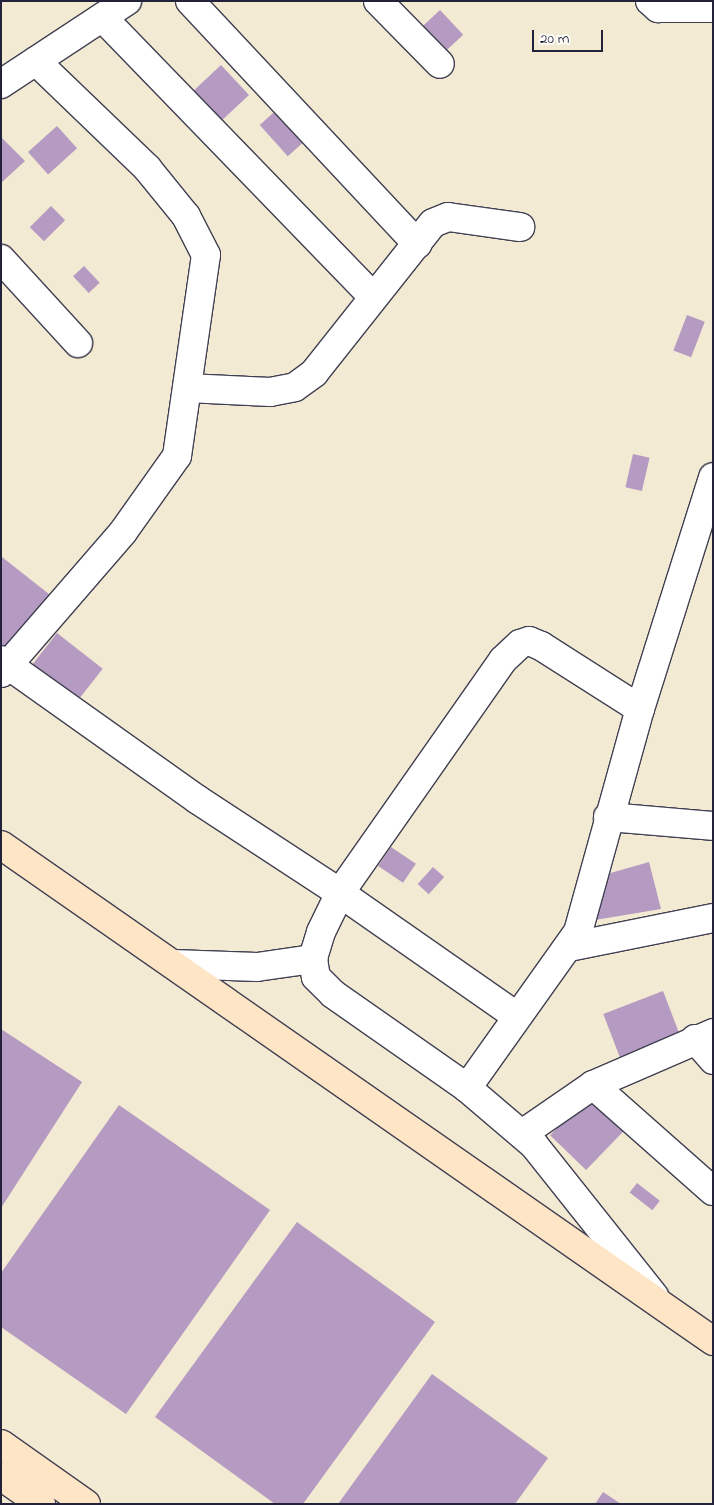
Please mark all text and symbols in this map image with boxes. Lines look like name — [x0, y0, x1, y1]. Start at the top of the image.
scale bar — [534, 20, 605, 52]
text: 20 m — [540, 28, 569, 50]

